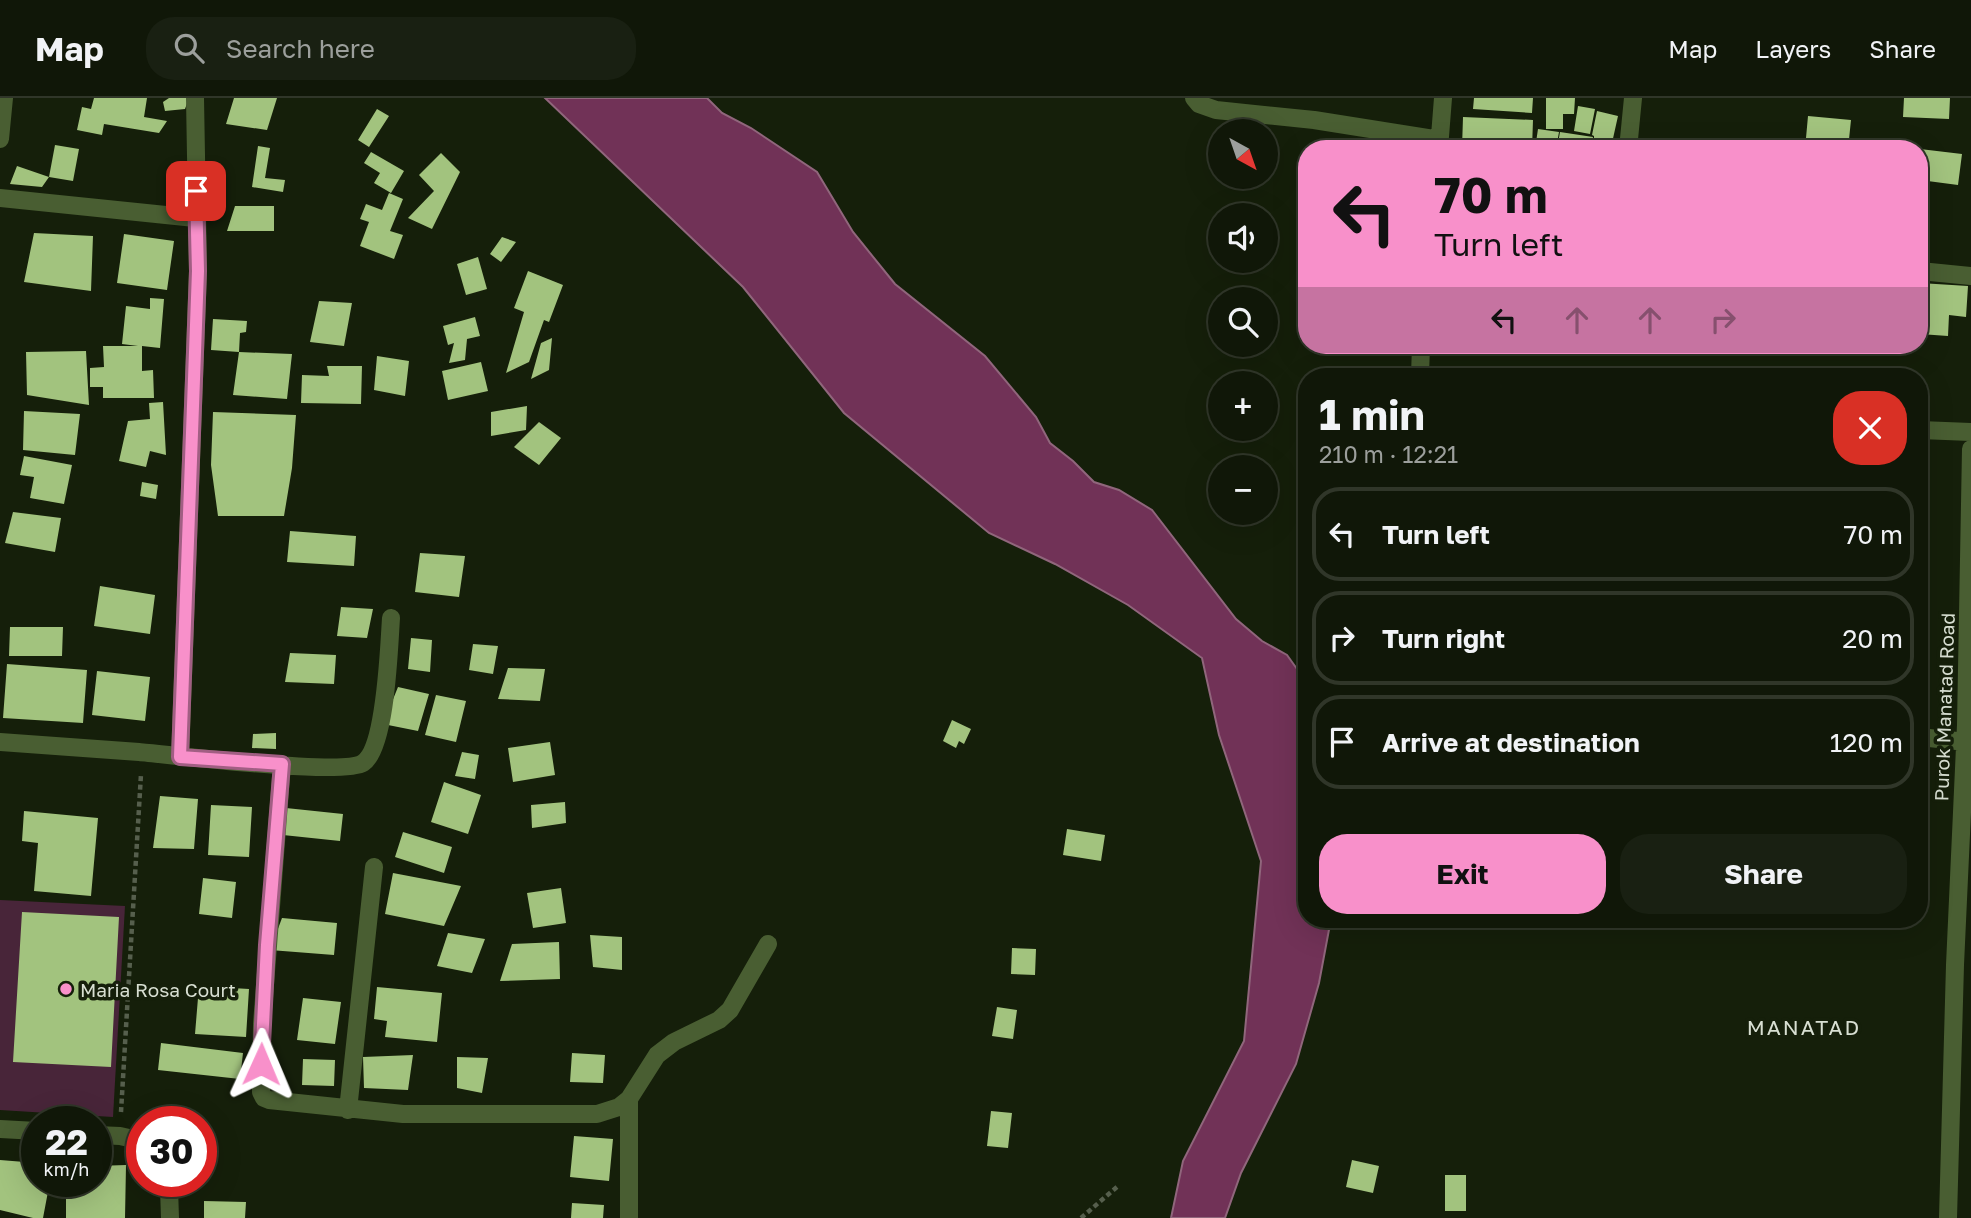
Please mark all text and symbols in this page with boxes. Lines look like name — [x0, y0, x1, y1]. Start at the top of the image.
search box — [146, 17, 636, 80]
text: Map — [35, 29, 104, 68]
icon: search — [170, 29, 208, 67]
text: Search here — [226, 33, 375, 64]
text: Map — [1668, 34, 1717, 63]
text: Layers — [1755, 34, 1831, 63]
text: Share — [1869, 34, 1936, 63]
north arrow — [1208, 119, 1278, 189]
map controls — [1208, 119, 1278, 525]
pin — [166, 161, 226, 221]
text: 70 m — [1434, 165, 1548, 224]
icon: left — [1319, 168, 1410, 259]
icon: arrive — [177, 172, 215, 210]
button: sound — [1208, 203, 1278, 273]
text: Turn left — [1434, 225, 1563, 263]
button: search — [1208, 287, 1278, 357]
icon: left — [1485, 301, 1523, 339]
icon: ahead — [1558, 301, 1596, 339]
icon: ahead — [1631, 301, 1669, 339]
icon: right — [1704, 301, 1742, 339]
button: + — [1208, 371, 1278, 441]
text: 1 min — [1319, 389, 1425, 439]
button: close — [1833, 391, 1907, 465]
text: 210 m · 12:21 — [1319, 440, 1458, 468]
button: − — [1208, 455, 1278, 525]
icon: left — [1323, 515, 1361, 553]
text: Turn left — [1382, 519, 1490, 550]
text: 70 m — [1844, 519, 1903, 550]
street label: Purok Manatad Road — [1929, 612, 1959, 802]
icon: right — [1323, 619, 1361, 657]
text: Turn right — [1382, 623, 1505, 654]
text: 20 m — [1842, 623, 1903, 654]
icon: arrive — [1323, 723, 1361, 761]
text: Arrive at destination — [1382, 727, 1640, 758]
text: 120 m — [1830, 727, 1903, 758]
button: Exit — [1319, 834, 1606, 914]
button: Share — [1620, 834, 1907, 914]
place label: Maria Rosa Court — [80, 978, 236, 1001]
marker: Maria Rosa Court — [58, 981, 74, 997]
district label: MANATAD — [1747, 1014, 1861, 1040]
position arrow — [224, 1027, 298, 1101]
speed limit sign: 30 — [126, 1106, 217, 1197]
text: 22 — [45, 1121, 88, 1163]
text: km/h — [44, 1158, 89, 1180]

